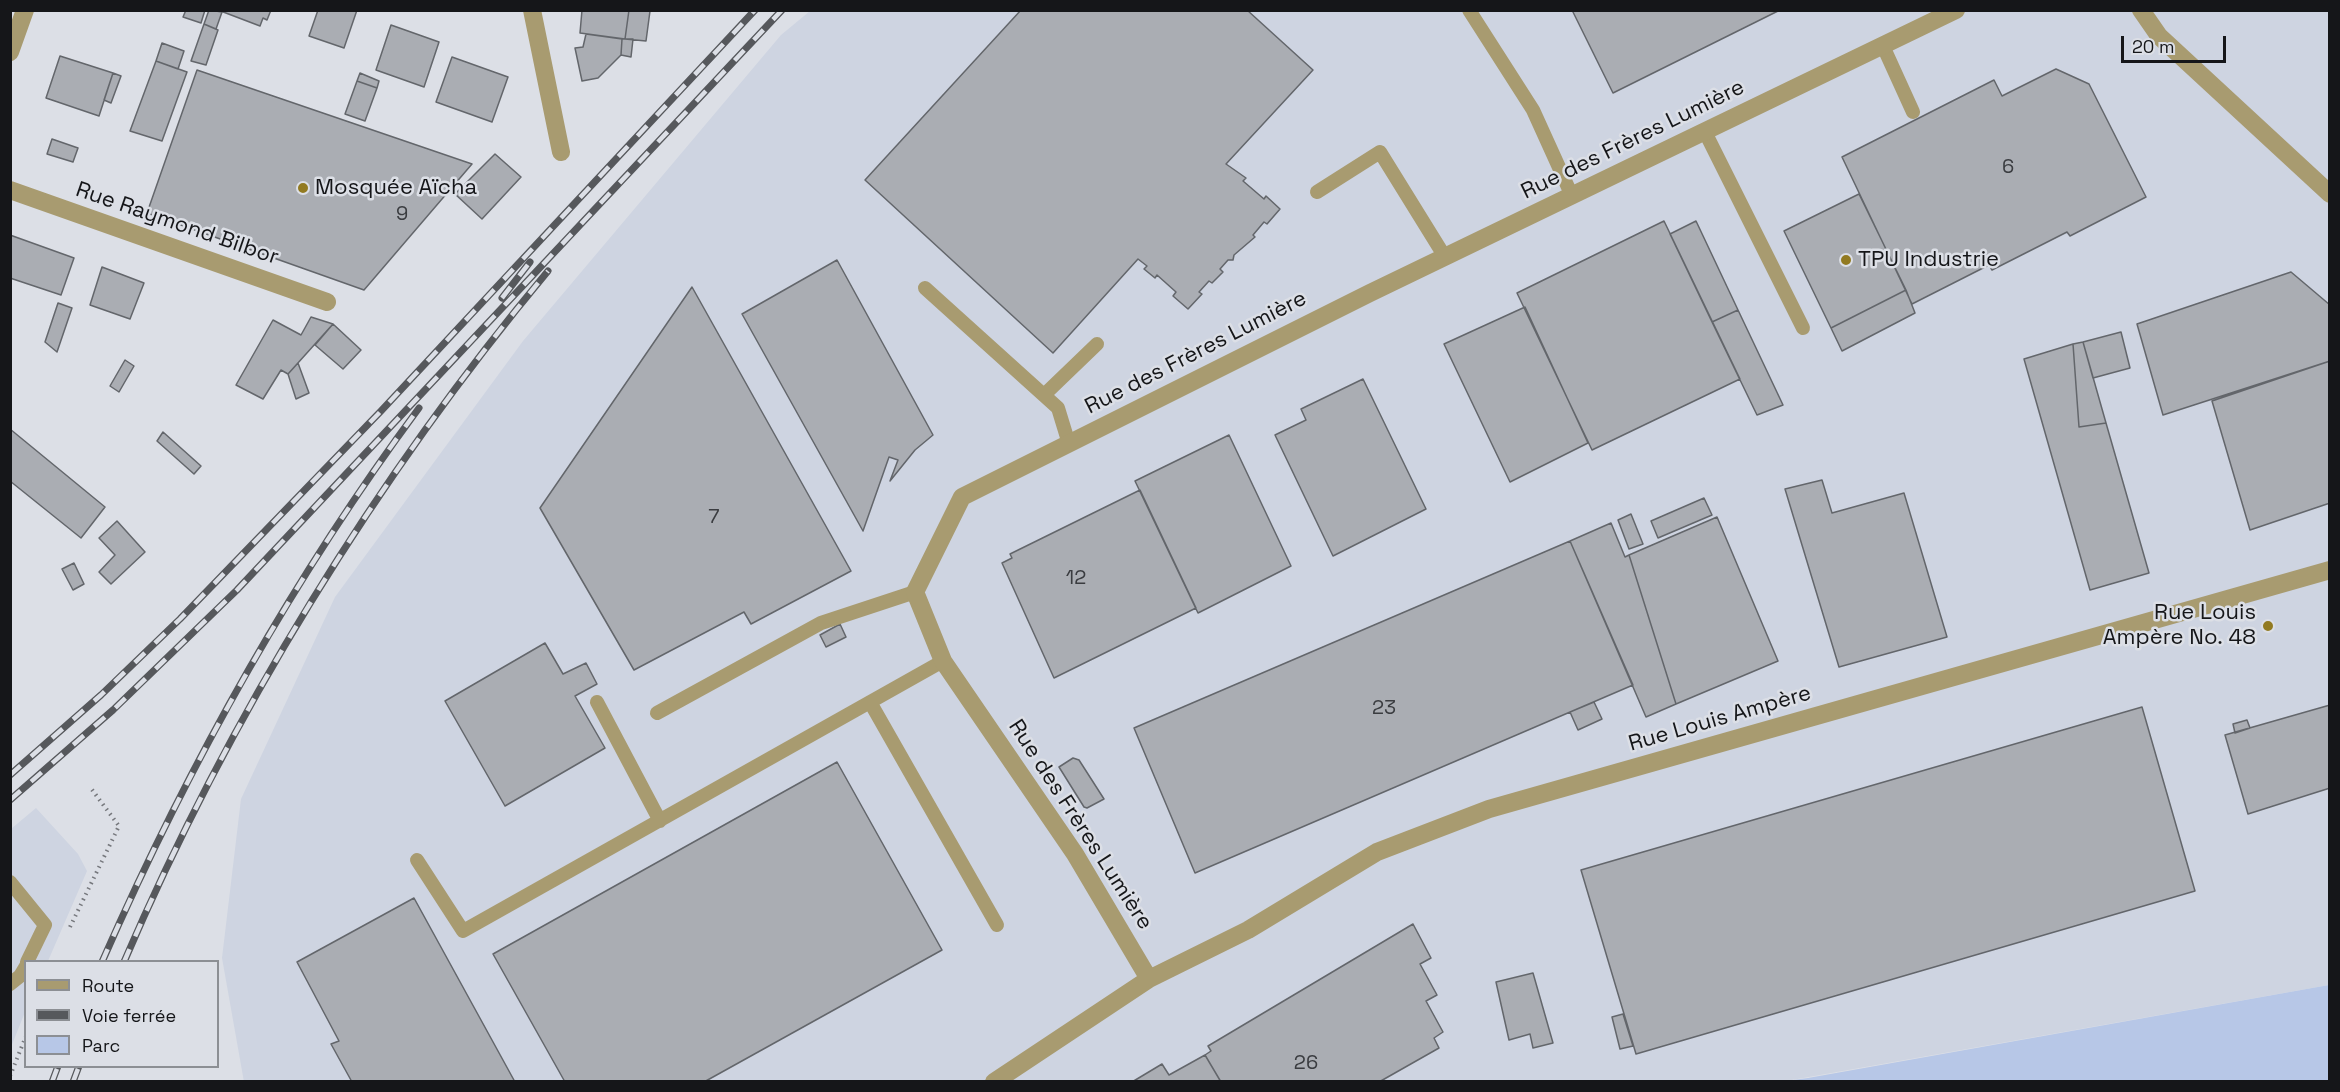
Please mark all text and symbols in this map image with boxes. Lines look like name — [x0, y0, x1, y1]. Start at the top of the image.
scale bar — [2124, 24, 2229, 62]
text: 20 m — [2132, 35, 2175, 58]
street label: Rue des Frères Lumière — [1517, 74, 1749, 206]
house number: 6 — [2002, 156, 2014, 180]
place label: Mosquée Aïcha — [315, 175, 477, 201]
street label: Rue Raymond Bilbor — [72, 177, 282, 271]
marker: Mosquée Aïcha — [296, 181, 310, 195]
house number: 9 — [396, 203, 408, 227]
place label: TPU Industrie — [1858, 247, 1999, 273]
marker: TPU Industrie — [1839, 253, 1853, 267]
street label: Rue des Frères Lumière — [1081, 286, 1311, 420]
house number: 7 — [708, 506, 720, 530]
house number: 12 — [1066, 567, 1086, 591]
place label: Rue Louis Ampère No. 48 — [2103, 600, 2256, 652]
marker: Rue Louis Ampère No. 48 — [2261, 619, 2275, 633]
street label: Rue Louis Ampère — [1626, 680, 1814, 758]
house number: 23 — [1372, 697, 1396, 721]
street label: Rue des Frères Lumière — [1002, 715, 1158, 935]
legend — [24, 960, 219, 1068]
text: Route — [82, 974, 134, 997]
text: Voie ferrée — [82, 1004, 176, 1027]
text: Parc — [82, 1034, 120, 1057]
house number: 26 — [1294, 1052, 1318, 1076]

